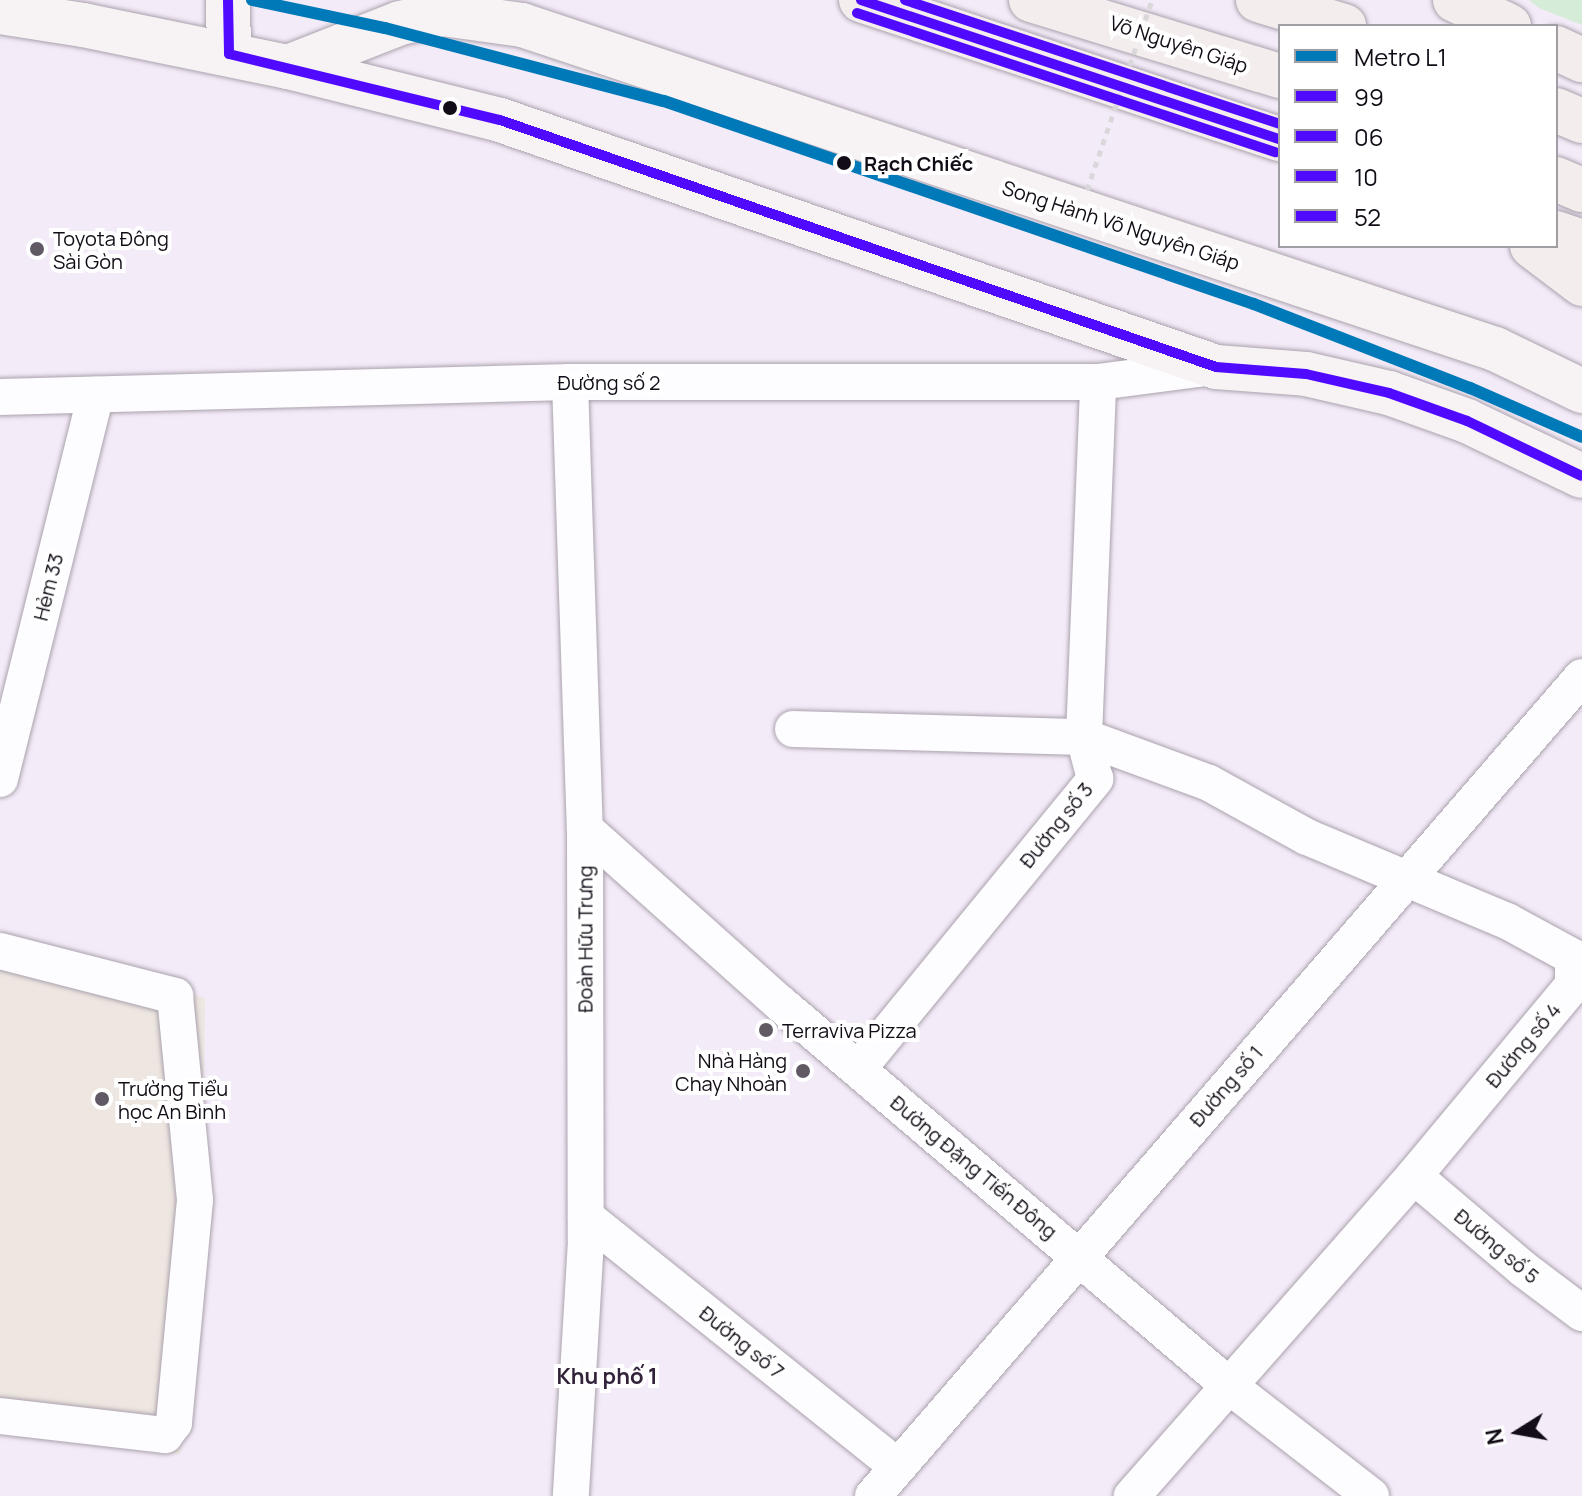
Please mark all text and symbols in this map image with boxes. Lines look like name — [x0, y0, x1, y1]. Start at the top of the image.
street label: Võ Nguyên Giáp — [1107, 10, 1251, 78]
legend — [1278, 24, 1558, 248]
text: Metro L1 — [1354, 40, 1447, 73]
text: 99 — [1354, 80, 1384, 113]
unlabelled marker — [442, 100, 458, 116]
text: 06 — [1354, 120, 1384, 153]
marker: Rạch Chiếc — [831, 150, 857, 176]
place label: Rạch Chiếc — [864, 151, 973, 175]
text: 10 — [1354, 160, 1378, 193]
street label: Song Hành Võ Nguyên Giáp — [999, 175, 1243, 275]
text: 52 — [1354, 200, 1381, 233]
place label: Toyota Đông Sài Gòn — [53, 226, 169, 273]
marker: Toyota Đông Sài Gòn — [28, 240, 46, 258]
street label: Đường số 2 — [558, 370, 660, 394]
street label: Hẻm 33 — [28, 551, 68, 623]
street label: Đường số 3 — [1014, 778, 1098, 872]
street label: Đoàn Hữu Trưng — [573, 865, 597, 1013]
street label: Đường số 4 — [1481, 998, 1565, 1092]
place label: Terraviva Pizza — [782, 1018, 917, 1042]
marker: Terraviva Pizza — [757, 1021, 775, 1039]
street label: Đường số 1 — [1184, 1041, 1268, 1131]
place label: Nhà Hàng Chay Nhoàn — [675, 1048, 787, 1095]
marker: Nhà Hàng Chay Nhoàn — [794, 1062, 812, 1080]
place label: Trường Tiểu học An Bình — [118, 1076, 228, 1123]
marker: Trường Tiểu học An Bình — [93, 1090, 111, 1108]
street label: Đường Đặng Tiến Đông — [886, 1090, 1062, 1244]
street label: Đường số 5 — [1450, 1204, 1544, 1288]
street label: Đường số 7 — [695, 1301, 789, 1383]
district label: Khu phố 1 — [556, 1364, 658, 1390]
north arrow — [1478, 1392, 1558, 1472]
text: N — [1478, 1426, 1511, 1447]

